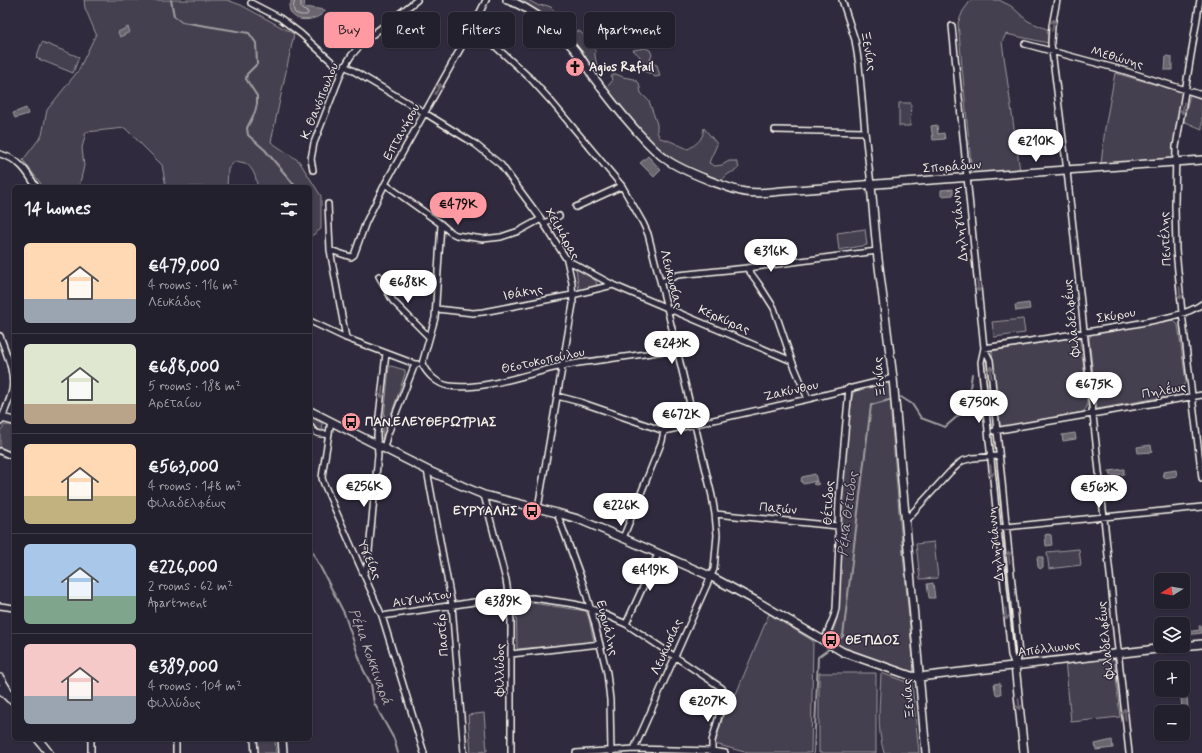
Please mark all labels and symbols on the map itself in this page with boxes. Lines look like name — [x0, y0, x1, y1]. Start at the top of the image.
one-way arrow — [1049, 19, 1057, 32]
street label: Ξενίας — [856, 30, 880, 73]
street label: Μεθώνης — [1089, 42, 1146, 74]
church icon: Agios Rafail — [564, 56, 586, 78]
place label: Agios Rafail — [589, 59, 655, 77]
street label: Κ. Θανόπουλου — [297, 60, 343, 142]
one-way arrow — [435, 83, 443, 95]
street label: Επτανήσου — [379, 100, 425, 163]
one-way arrow — [1178, 101, 1186, 114]
pin: €210K — [1008, 129, 1064, 163]
street label: Σποράδων — [922, 156, 982, 178]
street label: Δηληγιάννη — [948, 186, 972, 262]
pin: €479K — [430, 192, 486, 226]
street label: Χειμάρας — [540, 205, 584, 263]
street label: Πεντέλης — [1156, 211, 1176, 267]
pin: €316K — [743, 239, 799, 273]
street label: Λευκωσίας — [655, 248, 687, 310]
pin: €688K — [380, 270, 436, 304]
street label: Φιλαδελφέως — [1059, 278, 1085, 359]
one-way arrow — [974, 279, 982, 292]
street label: Ιθάκης — [502, 281, 545, 305]
one-way arrow — [1177, 286, 1184, 299]
street label: Κερκύρας — [695, 301, 753, 339]
street label: Σκύρου — [1095, 304, 1137, 328]
pin: €243K — [644, 331, 700, 365]
street label: Θεοτοκοπούλου — [500, 344, 586, 378]
street label: Ξενίας — [869, 356, 891, 398]
one-way arrow — [987, 366, 994, 379]
pin: €675K — [1066, 372, 1122, 406]
street label: Ζακύνθου — [762, 376, 820, 406]
street label: Πηλέως — [1141, 379, 1188, 403]
one-way arrow — [378, 385, 385, 398]
pin: €750K — [951, 390, 1007, 424]
pin: €672K — [653, 402, 709, 436]
bus stop icon: ΠΑΝ.ΕΛΕΥΘΕΡΩΤΡΙΑΣ — [340, 411, 362, 433]
place label: ΠΑΝ.ΕΛΕΥΘΕΡΩΤΡΙΑΣ — [365, 414, 497, 431]
one-way arrow — [988, 464, 995, 477]
water label: Ρέμα Θέτιδος — [834, 470, 862, 557]
pin: €256K — [336, 474, 392, 508]
pin: €563K — [1071, 475, 1127, 509]
street label: Θέτιδος — [820, 480, 838, 526]
pin: €226K — [593, 493, 649, 527]
street label: Παξών — [759, 499, 798, 519]
bus stop icon: ΕΥΡΥΑΛΗΣ — [521, 500, 543, 522]
place label: ΕΥΡΥΑΛΗΣ — [453, 503, 518, 520]
street label: Δηληγιάννη — [984, 506, 1008, 582]
street label: Υγείας — [353, 537, 385, 583]
one-way arrow — [1005, 551, 1013, 564]
pin: €419K — [622, 558, 678, 592]
north arrow — [1154, 573, 1190, 609]
street label: Αιγινήτου — [391, 586, 453, 612]
pin: €389K — [475, 589, 531, 623]
street label: Ευρυάλης — [592, 599, 622, 658]
street label: Φιλαδελφέως — [1093, 600, 1119, 681]
water label: Ρέμα Κοκκιναρά — [344, 606, 396, 708]
one-way arrow — [1003, 607, 1010, 620]
street label: Παστέρ — [433, 613, 453, 657]
street label: Λευκωσίας — [647, 616, 687, 678]
bus stop icon: ΘΕΤΙΔΟΣ — [820, 629, 842, 651]
place label: ΘΕΤΙΔΟΣ — [845, 632, 900, 649]
street label: Απόλλωνος — [1017, 637, 1082, 661]
street label: Φιλλύδος — [492, 643, 509, 697]
street label: Ξενίας — [899, 678, 919, 720]
pin: €207K — [680, 689, 736, 723]
one-way arrow — [1016, 697, 1023, 710]
one-way arrow — [1121, 708, 1129, 721]

